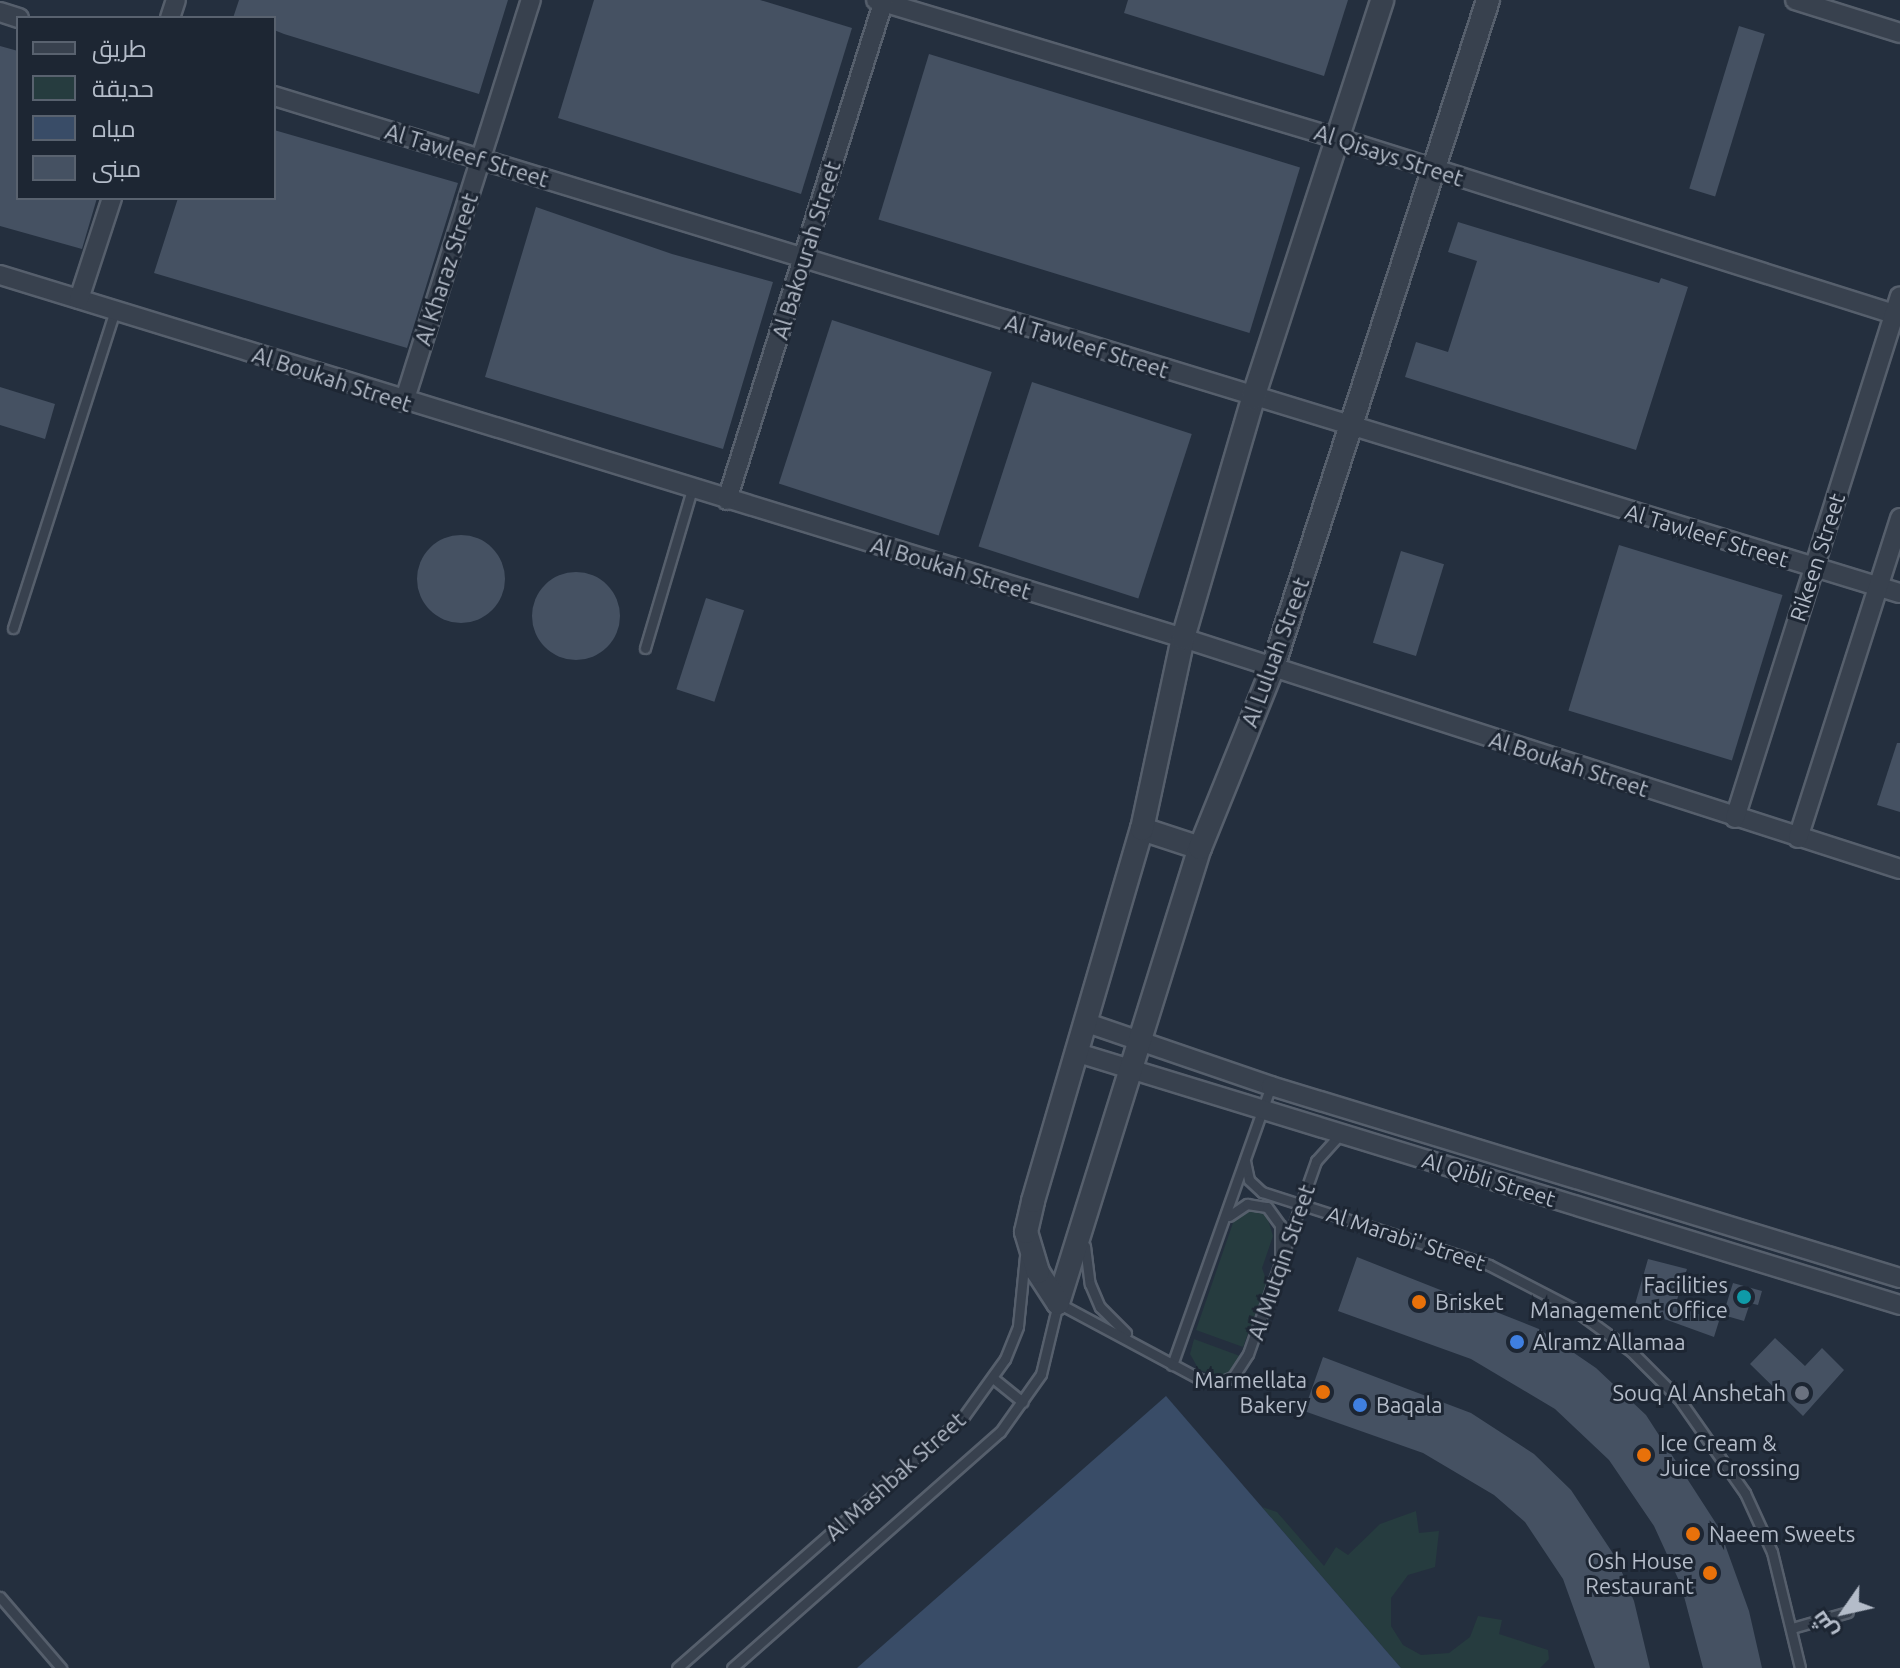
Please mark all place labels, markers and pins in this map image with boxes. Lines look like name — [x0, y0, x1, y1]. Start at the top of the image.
place label: Facilities Management Office — [1530, 1271, 1728, 1322]
marker: Facilities Management Office — [1735, 1288, 1753, 1306]
place label: Brisket — [1435, 1289, 1504, 1315]
marker: Brisket — [1410, 1293, 1428, 1311]
place label: Alramz Allamaa — [1533, 1329, 1686, 1355]
marker: Alramz Allamaa — [1508, 1333, 1526, 1351]
place label: Marmellata Bakery — [1194, 1366, 1307, 1418]
place label: Souq Al Anshetah — [1612, 1380, 1786, 1406]
marker: Marmellata Bakery — [1314, 1383, 1332, 1401]
marker: Souq Al Anshetah — [1793, 1384, 1811, 1402]
place label: Baqala — [1376, 1392, 1443, 1418]
marker: Baqala — [1351, 1396, 1369, 1414]
place label: Ice Cream & Juice Crossing — [1660, 1429, 1800, 1480]
marker: Ice Cream & Juice Crossing — [1635, 1446, 1653, 1464]
place label: Naeem Sweets — [1709, 1521, 1855, 1547]
marker: Naeem Sweets — [1684, 1525, 1702, 1543]
place label: Osh House Restaurant — [1585, 1547, 1694, 1598]
marker: Osh House Restaurant — [1701, 1564, 1719, 1582]

